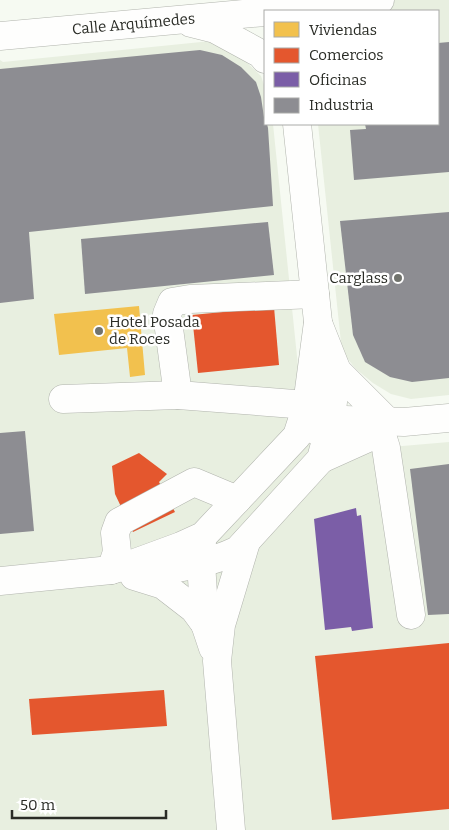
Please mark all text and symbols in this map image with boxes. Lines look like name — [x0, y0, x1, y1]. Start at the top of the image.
street label: Calle Arquímedes — [71, 9, 196, 38]
legend — [264, 10, 439, 125]
text: Viviendas — [309, 21, 377, 39]
text: Comercios — [309, 46, 383, 64]
text: Oficinas — [309, 71, 367, 89]
text: Industria — [309, 96, 373, 114]
place label: Carglass — [329, 269, 388, 287]
marker: Carglass — [392, 272, 404, 284]
place label: Hotel Posada de Roces — [109, 313, 200, 348]
marker: Hotel Posada de Roces — [93, 325, 105, 337]
scale bar — [12, 788, 166, 820]
text: 50 m — [20, 796, 56, 814]

